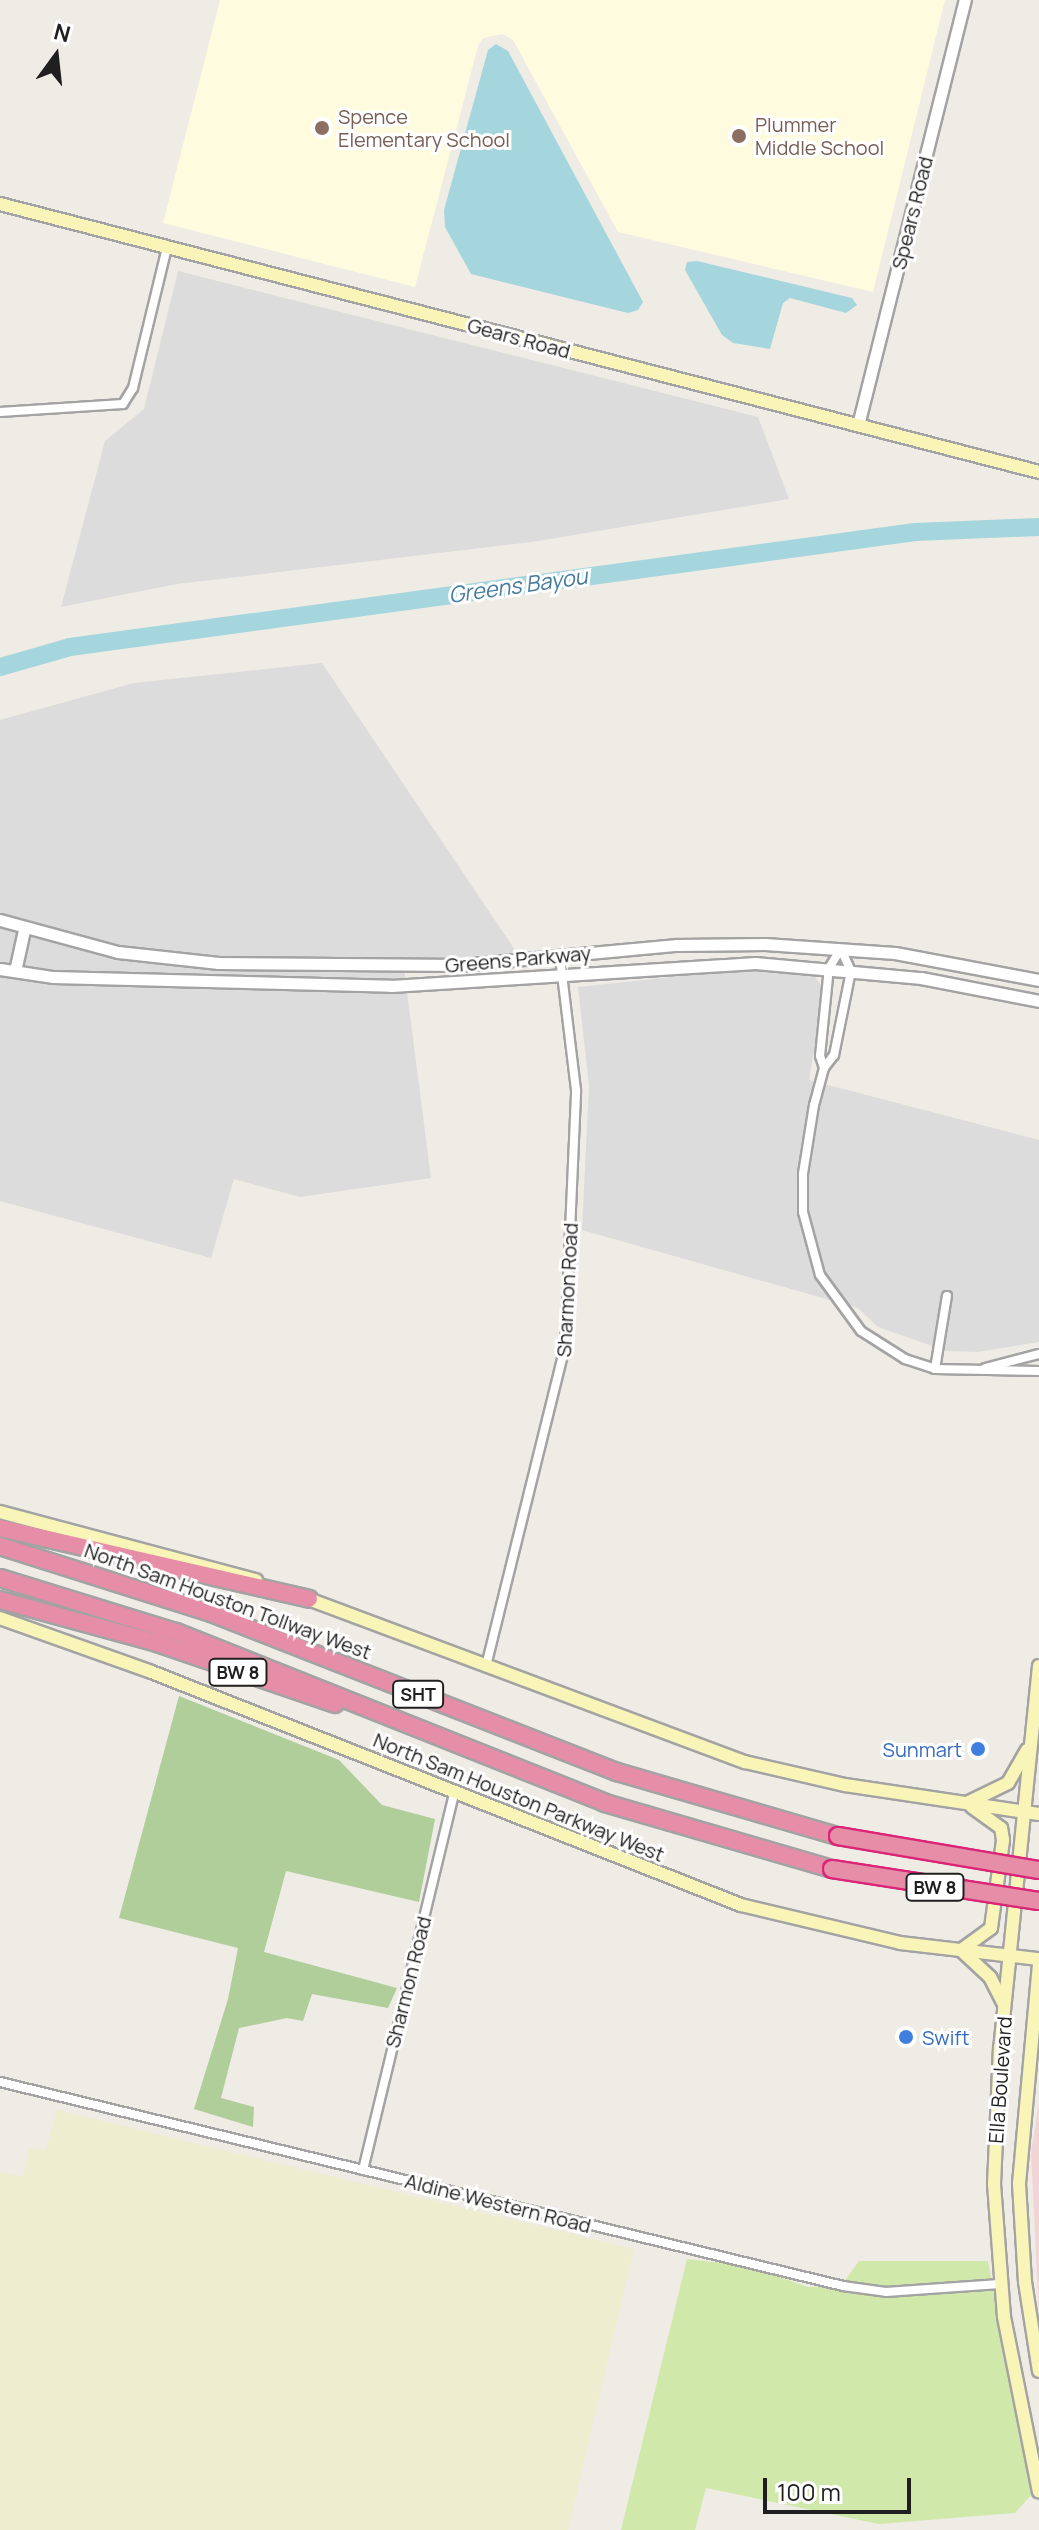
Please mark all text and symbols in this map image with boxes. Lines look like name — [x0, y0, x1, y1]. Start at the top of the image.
north arrow — [16, 16, 96, 96]
text: N — [51, 16, 74, 49]
place label: Spence Elementary School — [338, 104, 510, 151]
place label: Plummer Middle School — [755, 112, 884, 159]
marker: Spence Elementary School — [313, 119, 331, 137]
marker: Plummer Middle School — [730, 127, 748, 145]
street label: Spears Road — [886, 154, 938, 272]
street label: Gears Road — [465, 313, 573, 363]
water label: Greens Bayou — [447, 563, 589, 609]
street label: Greens Parkway — [444, 941, 592, 977]
street label: Sharmon Road — [551, 1222, 583, 1358]
street label: North Sam Houston Tollway West — [81, 1538, 375, 1664]
road number: BW 8 — [208, 1658, 268, 1686]
road number: SHT — [392, 1680, 444, 1708]
street label: North Sam Houston Parkway West — [370, 1728, 668, 1866]
place label: Sunmart — [883, 1737, 962, 1761]
marker: Sunmart — [969, 1740, 987, 1758]
road number: BW 8 — [905, 1873, 965, 1901]
street label: Sharmon Road — [380, 1914, 436, 2050]
street label: Ella Boulevard — [984, 2016, 1016, 2144]
place label: Swift — [922, 2025, 969, 2049]
marker: Swift — [897, 2028, 915, 2046]
street label: Aldine Western Road — [403, 2168, 593, 2238]
scale bar — [767, 2462, 915, 2512]
text: 100 m — [777, 2475, 841, 2508]

